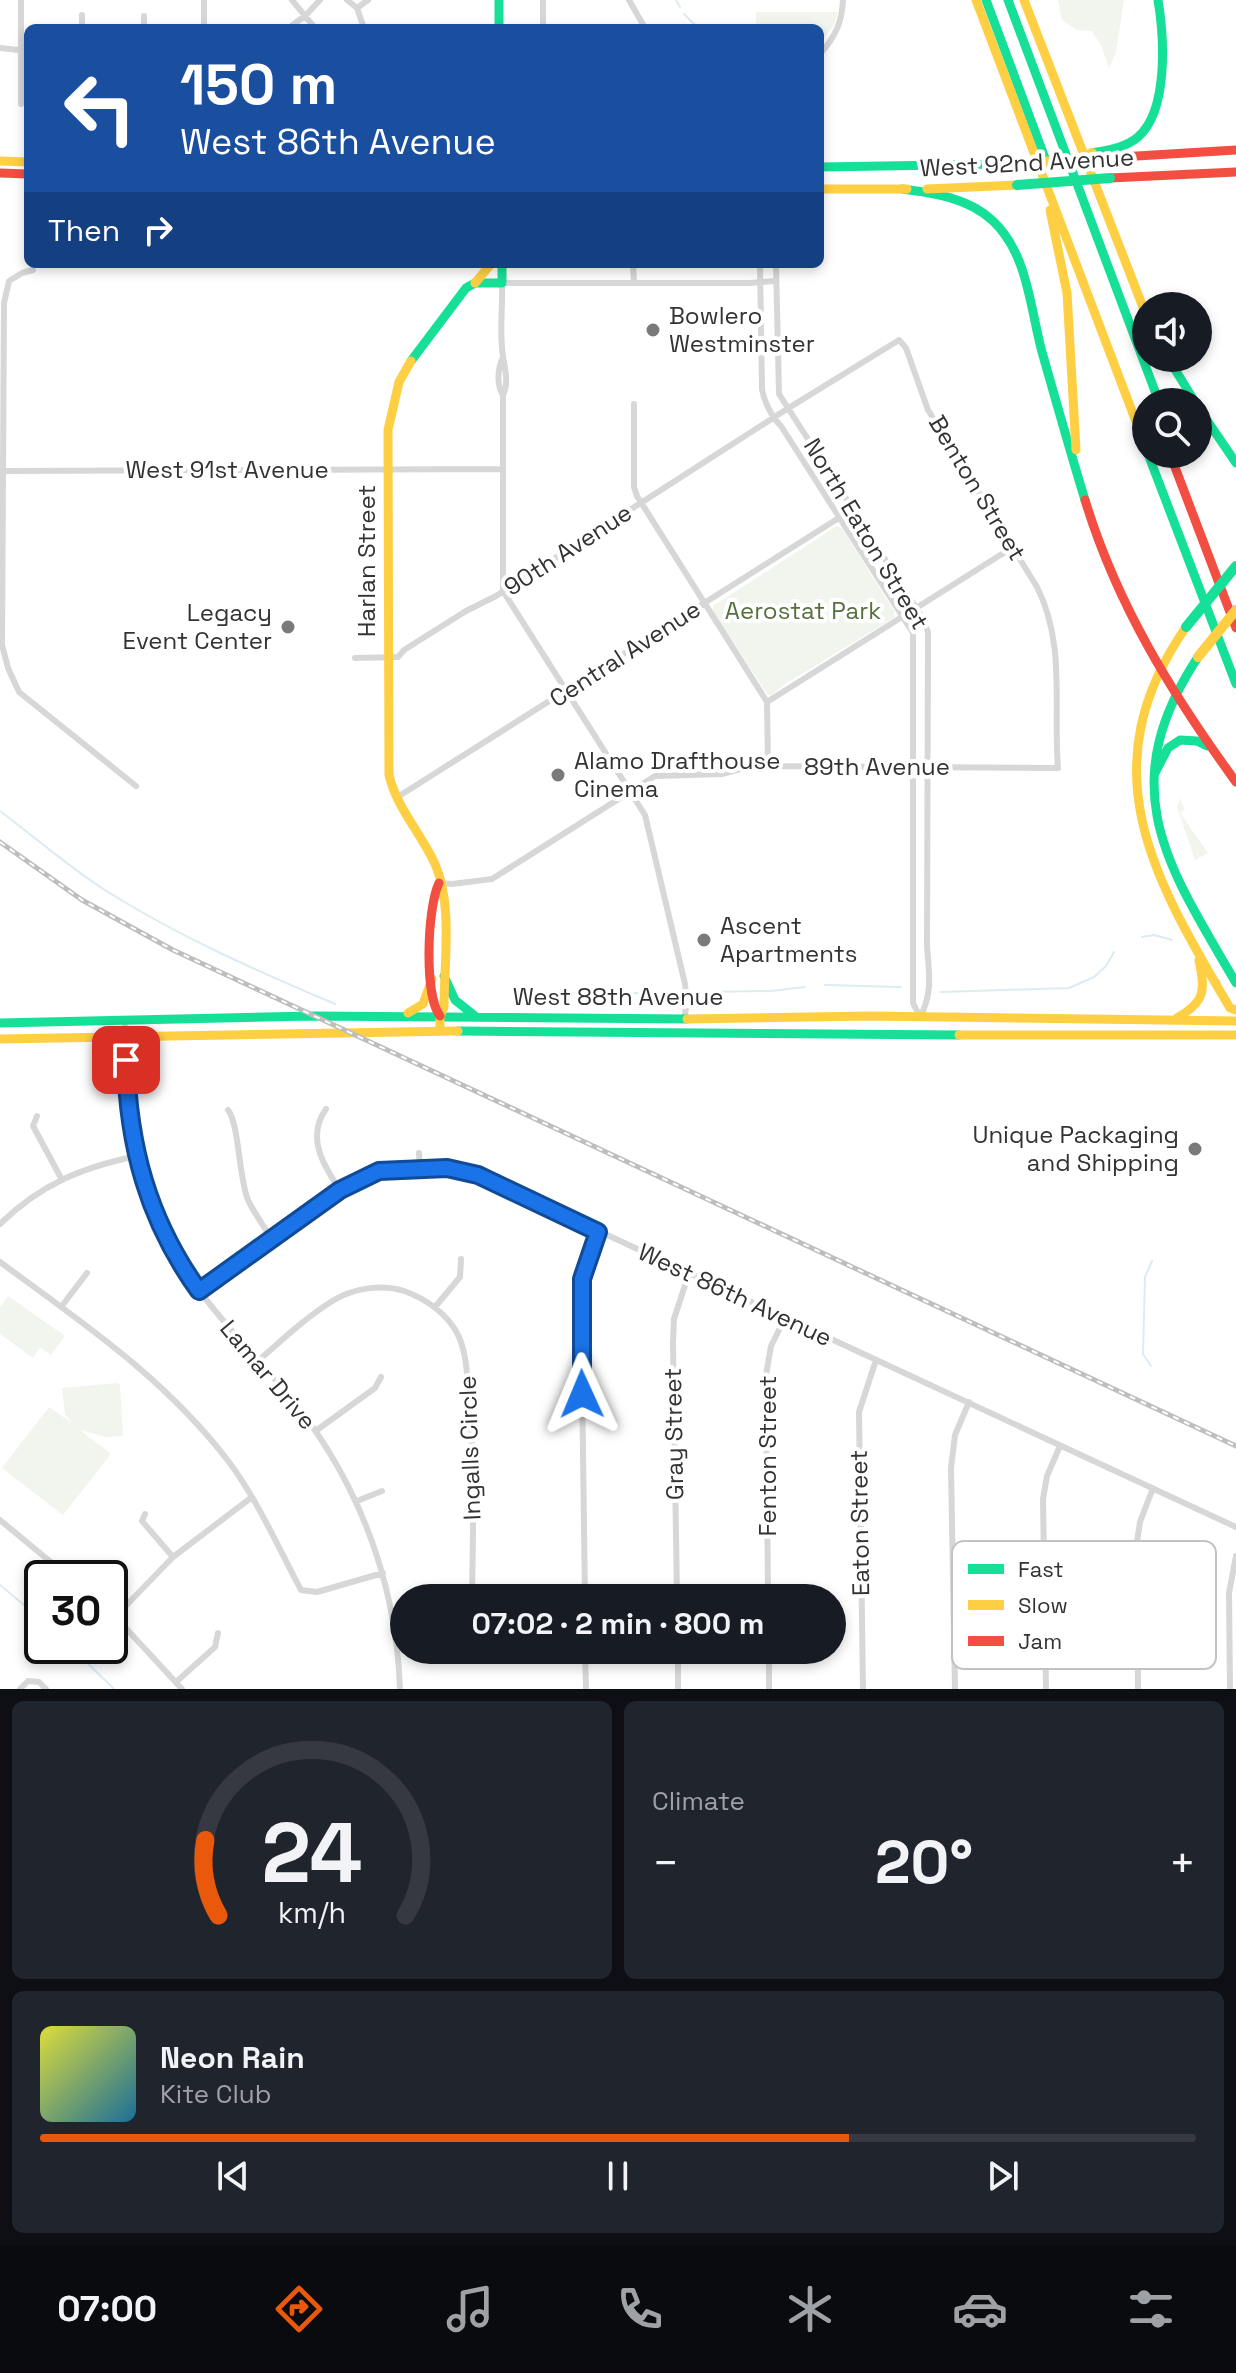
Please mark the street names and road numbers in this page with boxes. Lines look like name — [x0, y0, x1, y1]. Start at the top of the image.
street label: West 92nd Avenue — [919, 141, 1135, 184]
street label: Benton Street — [922, 409, 1033, 566]
street label: North Eaton Street — [797, 432, 936, 635]
street label: West 91st Avenue — [125, 454, 329, 485]
street label: Harlan Street — [351, 485, 382, 637]
street label: 90th Avenue — [498, 497, 638, 602]
street label: Central Avenue — [543, 593, 706, 714]
street label: 89th Avenue — [804, 751, 950, 782]
street label: West 88th Avenue — [513, 981, 723, 1012]
street label: West 86th Avenue — [633, 1236, 837, 1353]
street label: Lamar Drive — [213, 1313, 323, 1436]
street label: Gray Street — [657, 1368, 690, 1500]
street label: Ingalls Circle — [451, 1375, 488, 1521]
street label: Fenton Street — [752, 1375, 783, 1537]
street label: Eaton Street — [843, 1450, 876, 1596]

